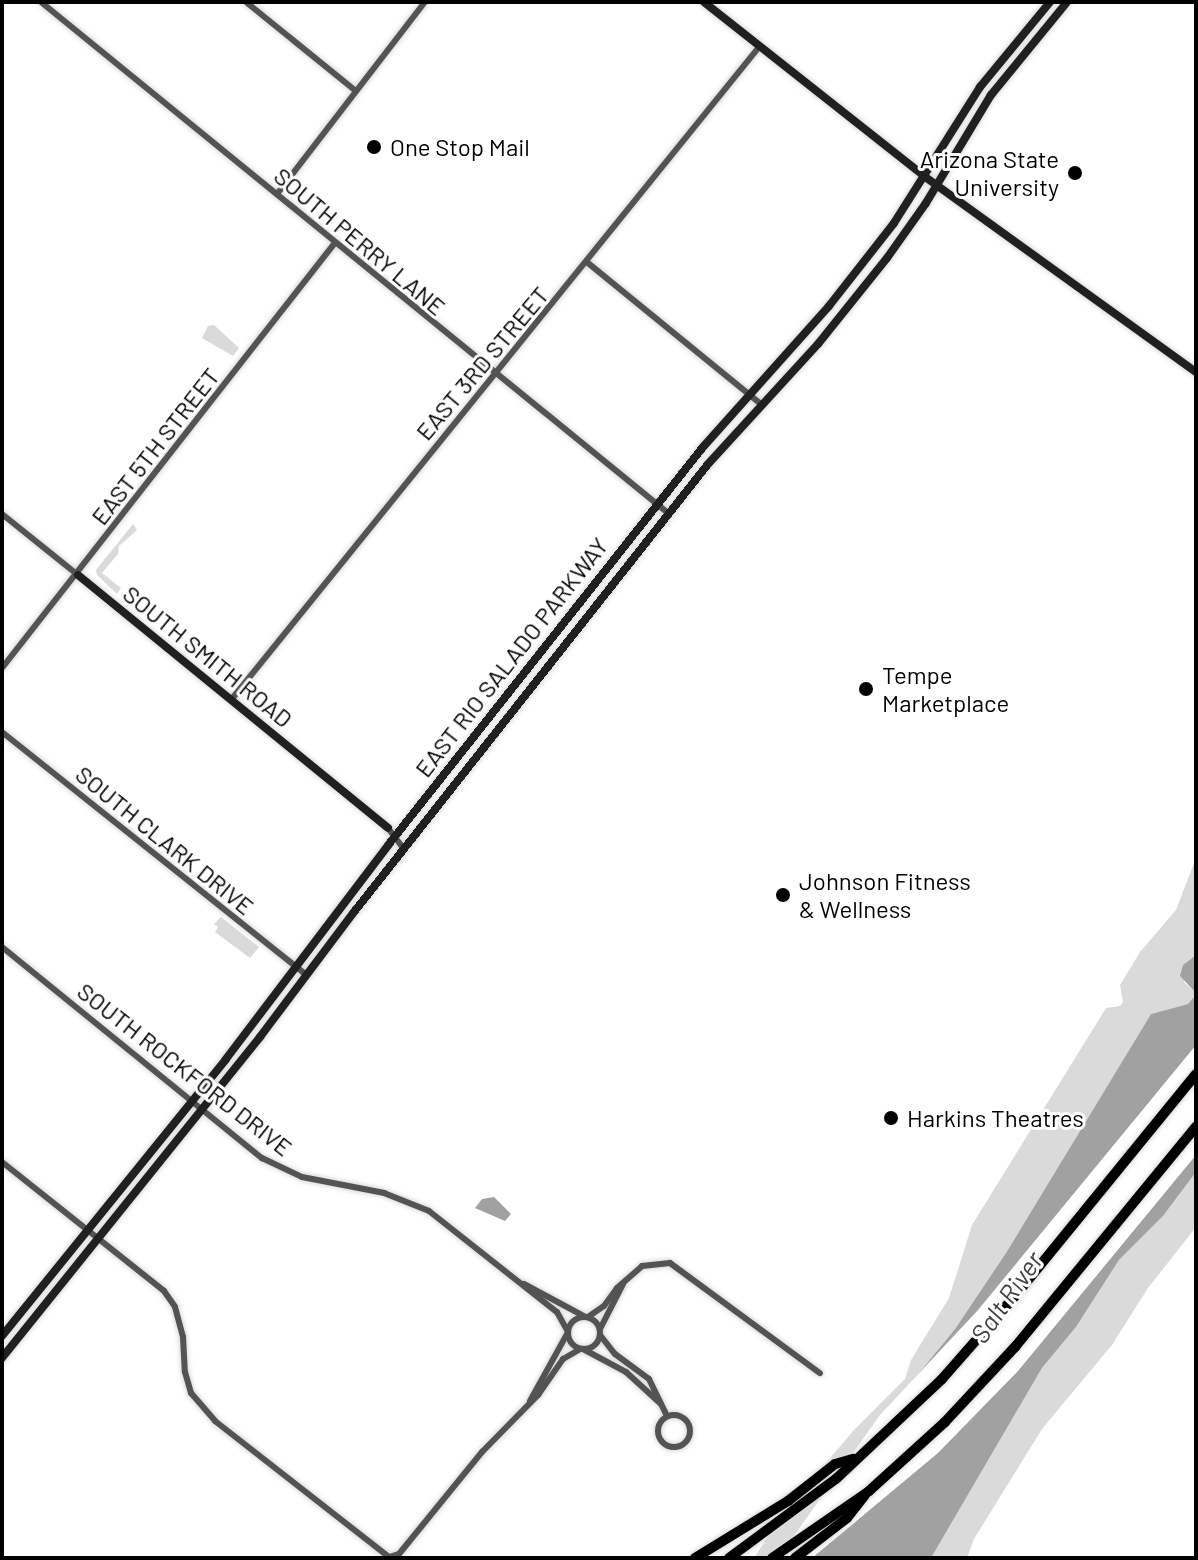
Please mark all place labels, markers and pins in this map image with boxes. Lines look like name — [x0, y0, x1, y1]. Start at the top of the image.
place label: One Stop Mail — [390, 133, 530, 161]
marker: One Stop Mail — [365, 138, 383, 156]
place label: Arizona State University — [920, 145, 1059, 201]
marker: Arizona State University — [1066, 164, 1084, 182]
place label: Tempe Marketplace — [882, 661, 1009, 717]
marker: Tempe Marketplace — [857, 680, 875, 698]
place label: Johnson Fitness & Wellness — [799, 867, 971, 923]
marker: Johnson Fitness & Wellness — [774, 886, 792, 904]
place label: Harkins Theatres — [907, 1104, 1084, 1132]
marker: Harkins Theatres — [882, 1109, 900, 1127]

